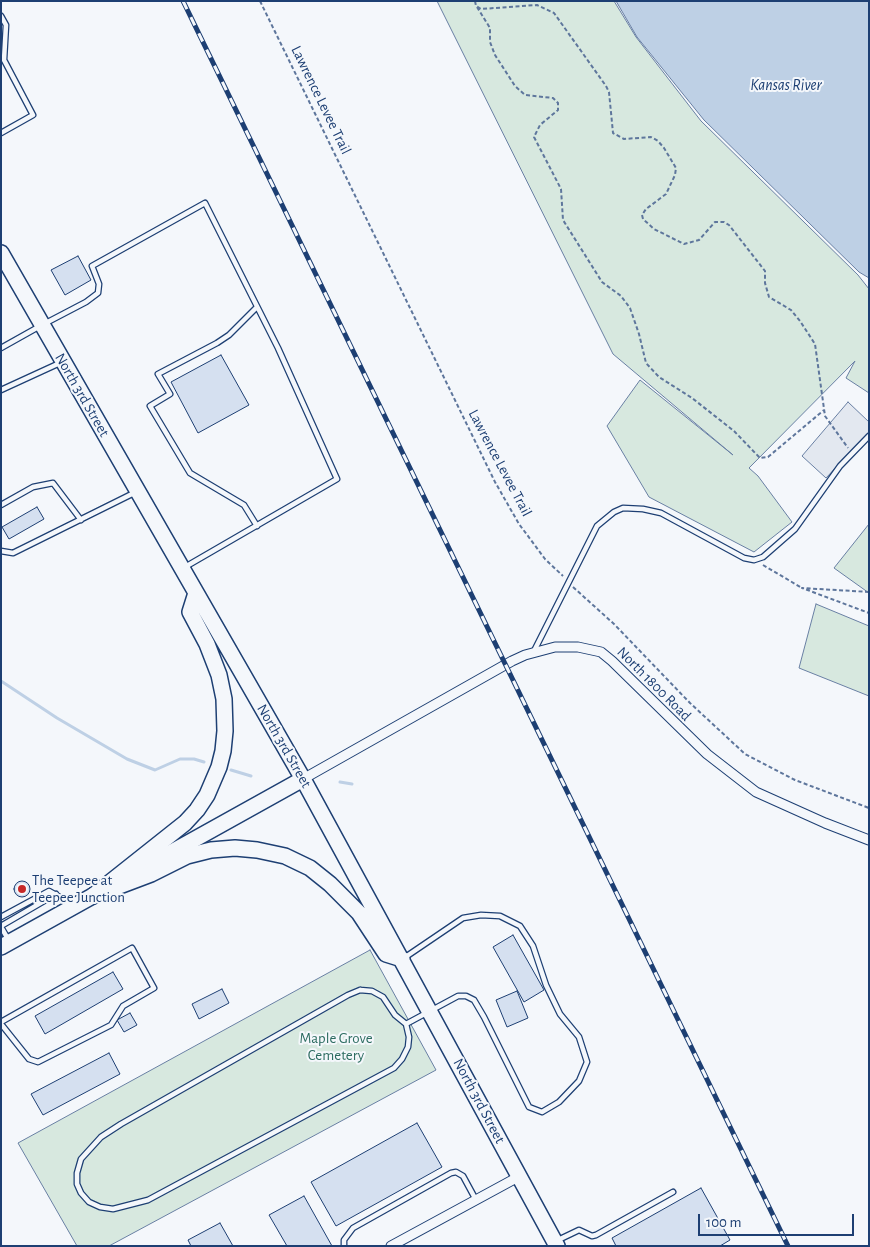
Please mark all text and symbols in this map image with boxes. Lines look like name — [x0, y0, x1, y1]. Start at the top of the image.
street label: Lawrence Levee Trail — [287, 43, 355, 157]
water label: Kansas River — [750, 75, 822, 95]
street label: North 3rd Street — [51, 350, 113, 440]
street label: Lawrence Levee Trail — [464, 406, 536, 520]
street label: North 1800 Road — [613, 643, 695, 725]
street label: North 3rd Street — [253, 701, 315, 791]
place label: The Teepee at Teepee Junction — [32, 871, 125, 906]
marker: The Teepee at Teepee Junction — [16, 883, 28, 895]
park label: Maple Grove Cemetery — [299, 1029, 373, 1064]
street label: North 3rd Street — [449, 1055, 509, 1147]
scale bar — [700, 1204, 856, 1236]
text: 100 m — [706, 1215, 741, 1230]

